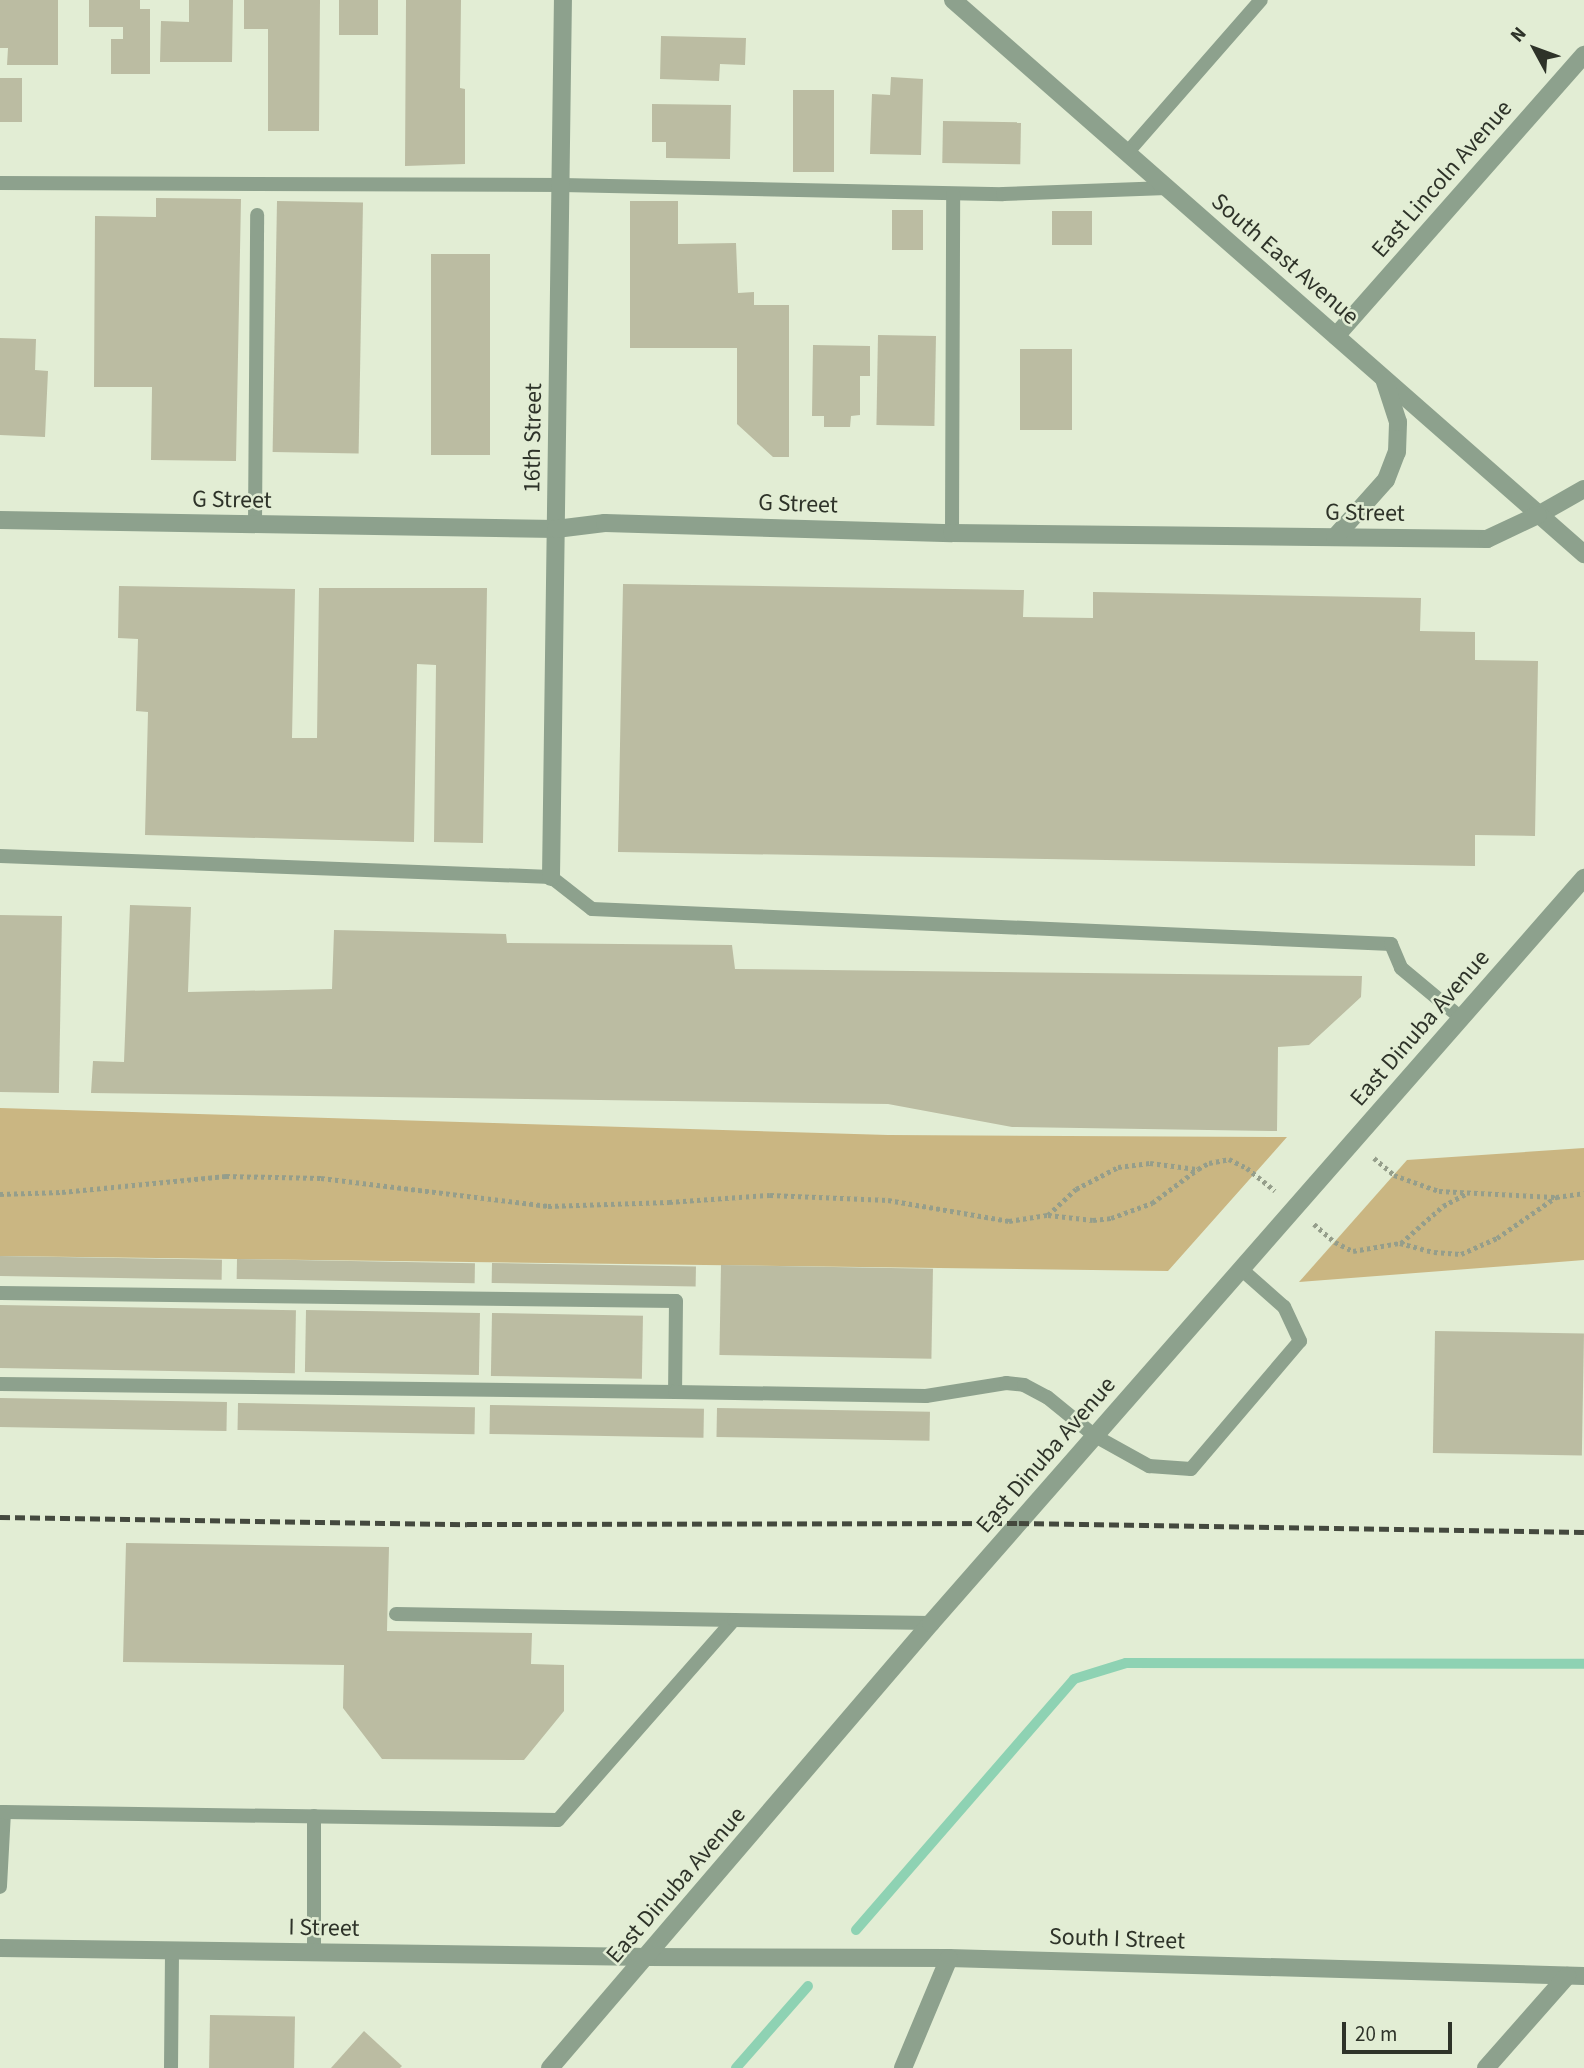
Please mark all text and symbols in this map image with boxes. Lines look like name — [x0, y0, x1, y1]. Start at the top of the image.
north arrow — [1500, 14, 1570, 84]
text: N — [1504, 21, 1533, 49]
street label: East Lincoln Avenue — [1366, 94, 1518, 264]
street label: South East Avenue — [1205, 187, 1365, 331]
street label: 16th Street — [518, 383, 548, 493]
street label: G Street — [192, 485, 272, 515]
street label: G Street — [758, 488, 838, 520]
street label: G Street — [1325, 498, 1405, 528]
street label: East Dinuba Avenue — [1344, 944, 1496, 1112]
street label: East Dinuba Avenue — [970, 1371, 1122, 1539]
street label: East Dinuba Avenue — [600, 1801, 752, 1969]
street label: I Street — [288, 1913, 360, 1943]
street label: South I Street — [1048, 1922, 1186, 1956]
scale bar — [1346, 2008, 1456, 2052]
text: 20 m — [1355, 2019, 1397, 2049]

